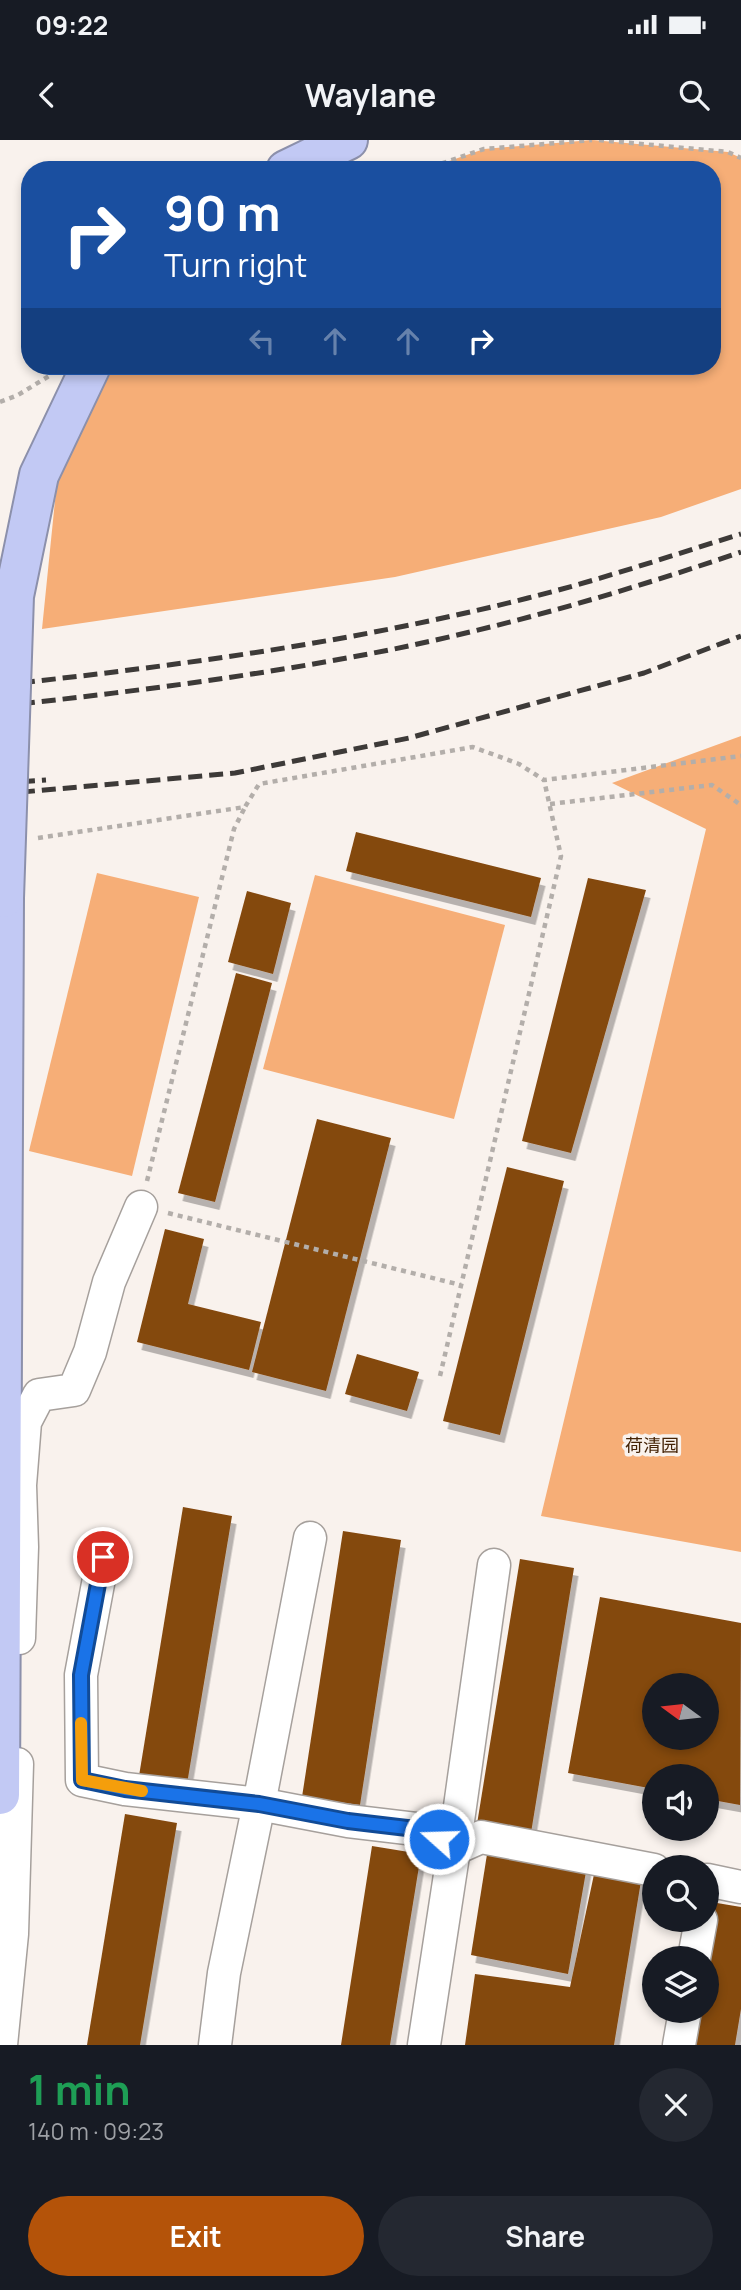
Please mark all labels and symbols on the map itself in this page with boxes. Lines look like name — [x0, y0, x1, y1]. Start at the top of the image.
park label: 荷清园 — [625, 1433, 679, 1457]
pin — [73, 1527, 133, 1587]
north arrow — [642, 1673, 719, 1750]
position arrow — [402, 1802, 476, 1876]

